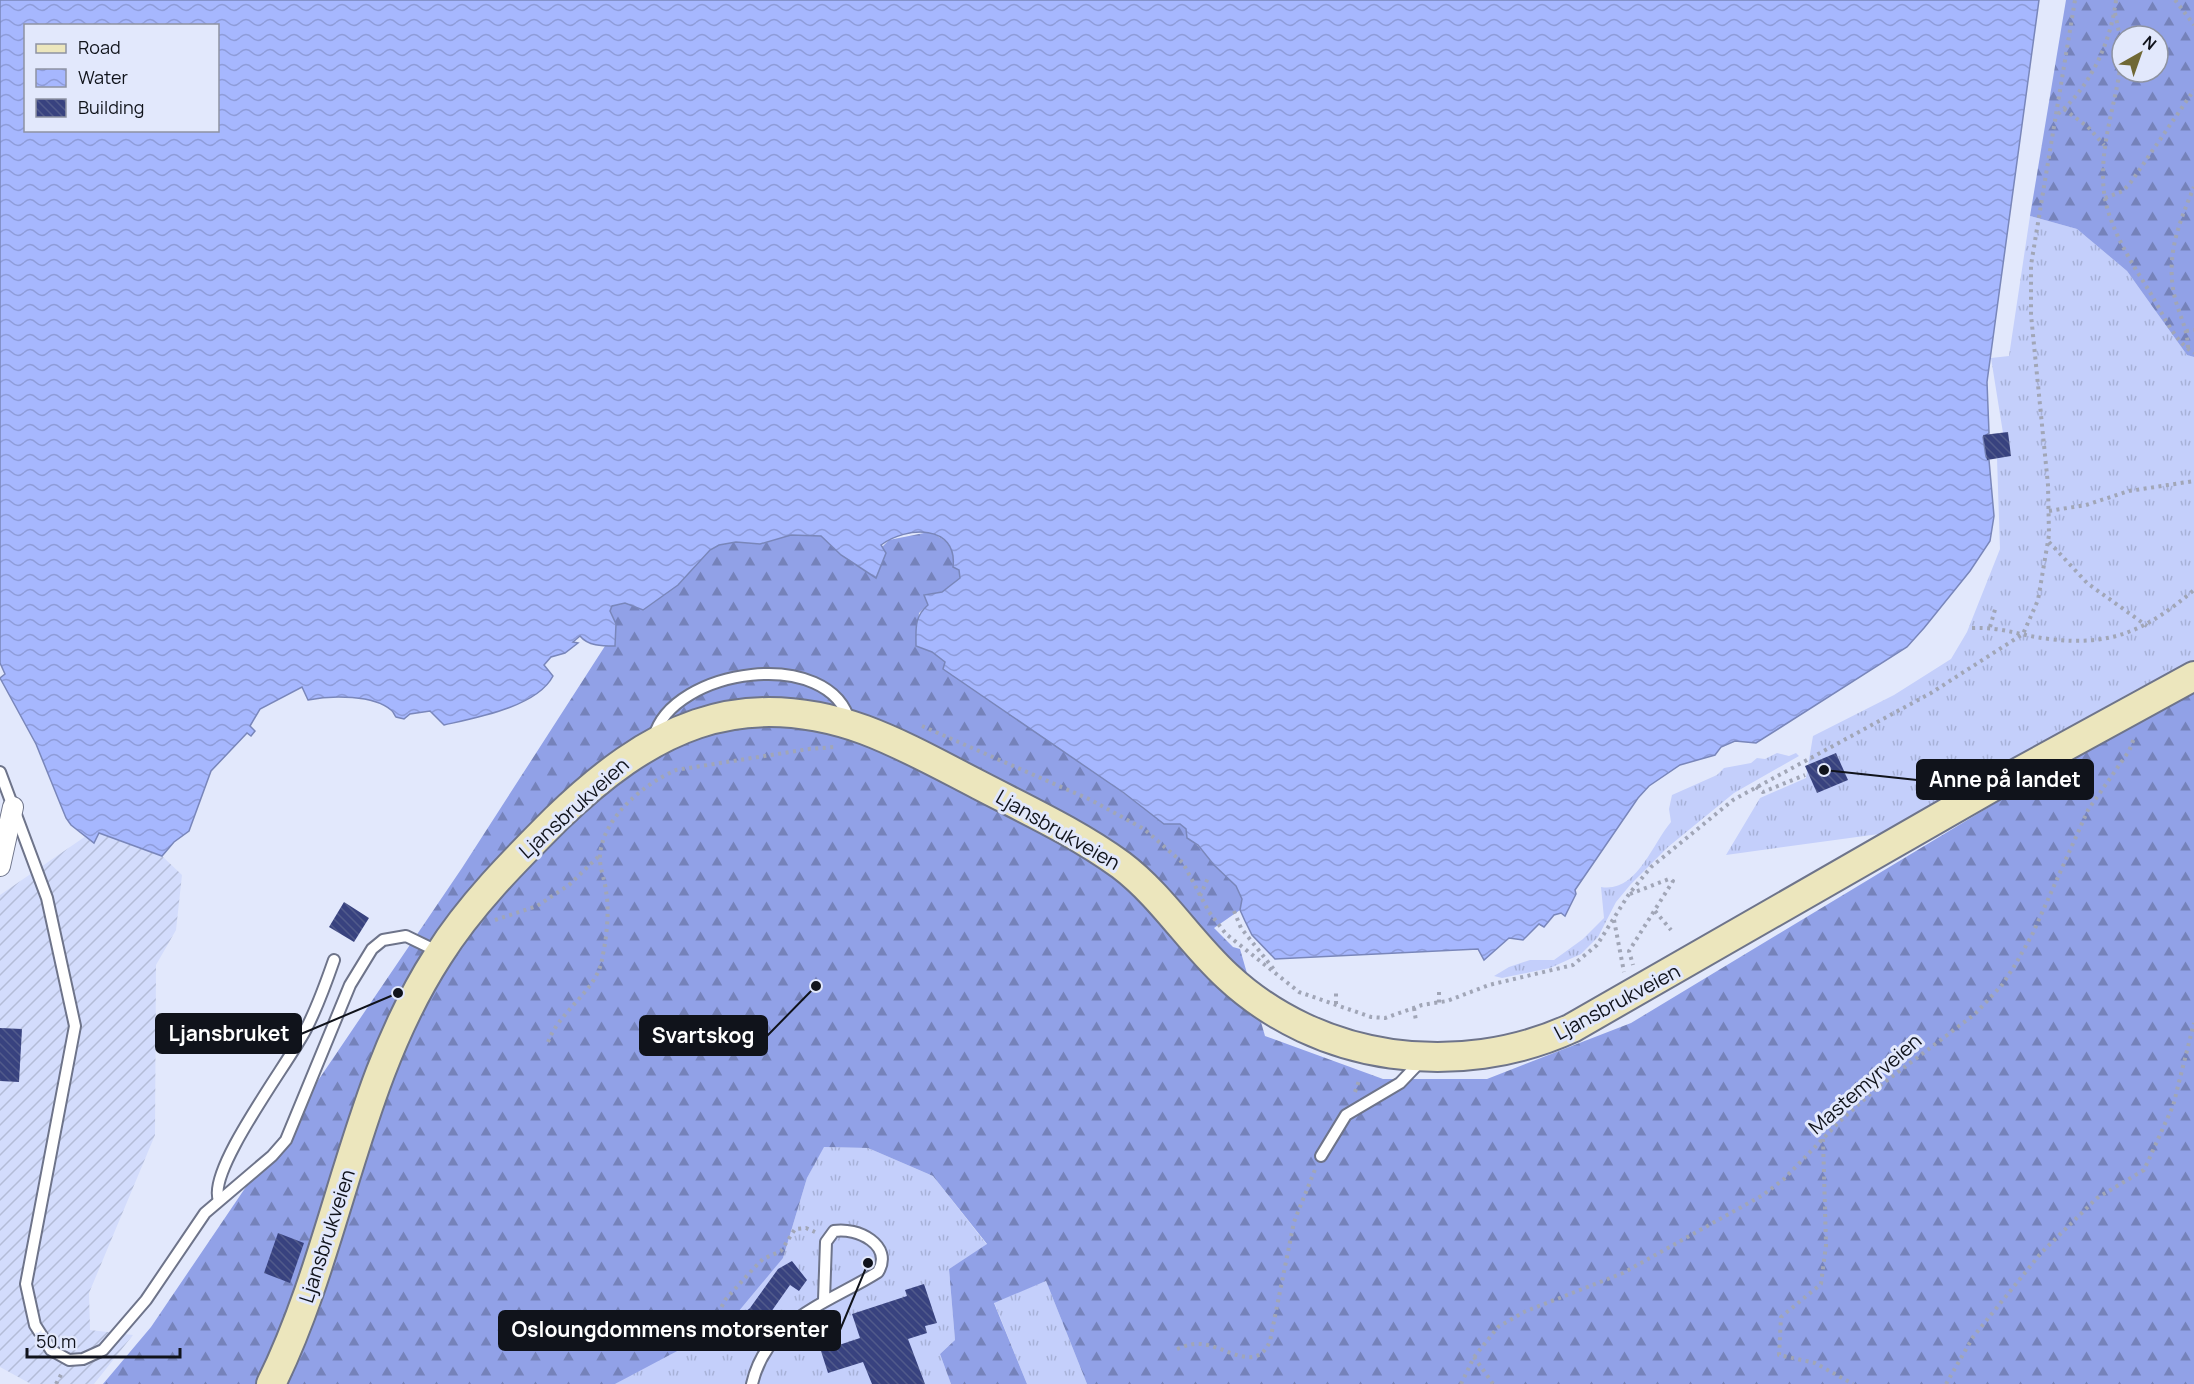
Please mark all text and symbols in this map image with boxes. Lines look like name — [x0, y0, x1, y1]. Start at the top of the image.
legend — [24, 24, 219, 132]
north arrow — [2110, 24, 2170, 84]
text: N — [2138, 30, 2161, 55]
text: Road — [78, 35, 121, 59]
text: Water — [78, 65, 128, 89]
text: Building — [78, 95, 144, 119]
street label: Ljansbrukveien — [513, 751, 634, 864]
callout: Anne på landet — [1917, 760, 2093, 799]
text: Anne på landet — [1929, 765, 2081, 793]
street label: Ljansbrukveien — [991, 783, 1125, 876]
street label: Ljansbrukveien — [1549, 957, 1684, 1046]
callout: Ljansbruket — [156, 1014, 301, 1053]
callout: Svartskog — [640, 1016, 767, 1055]
text: Ljansbruket — [168, 1019, 290, 1047]
text: Svartskog — [652, 1021, 754, 1049]
street label: Mastemyrveien — [1803, 1027, 1927, 1140]
street label: Ljansbrukveien — [292, 1166, 361, 1306]
callout: Osloungdommens motorsenter — [499, 1311, 840, 1350]
text: Osloungdommens motorsenter — [511, 1315, 829, 1343]
scale bar — [27, 1321, 180, 1359]
text: 50 m — [36, 1329, 76, 1353]

